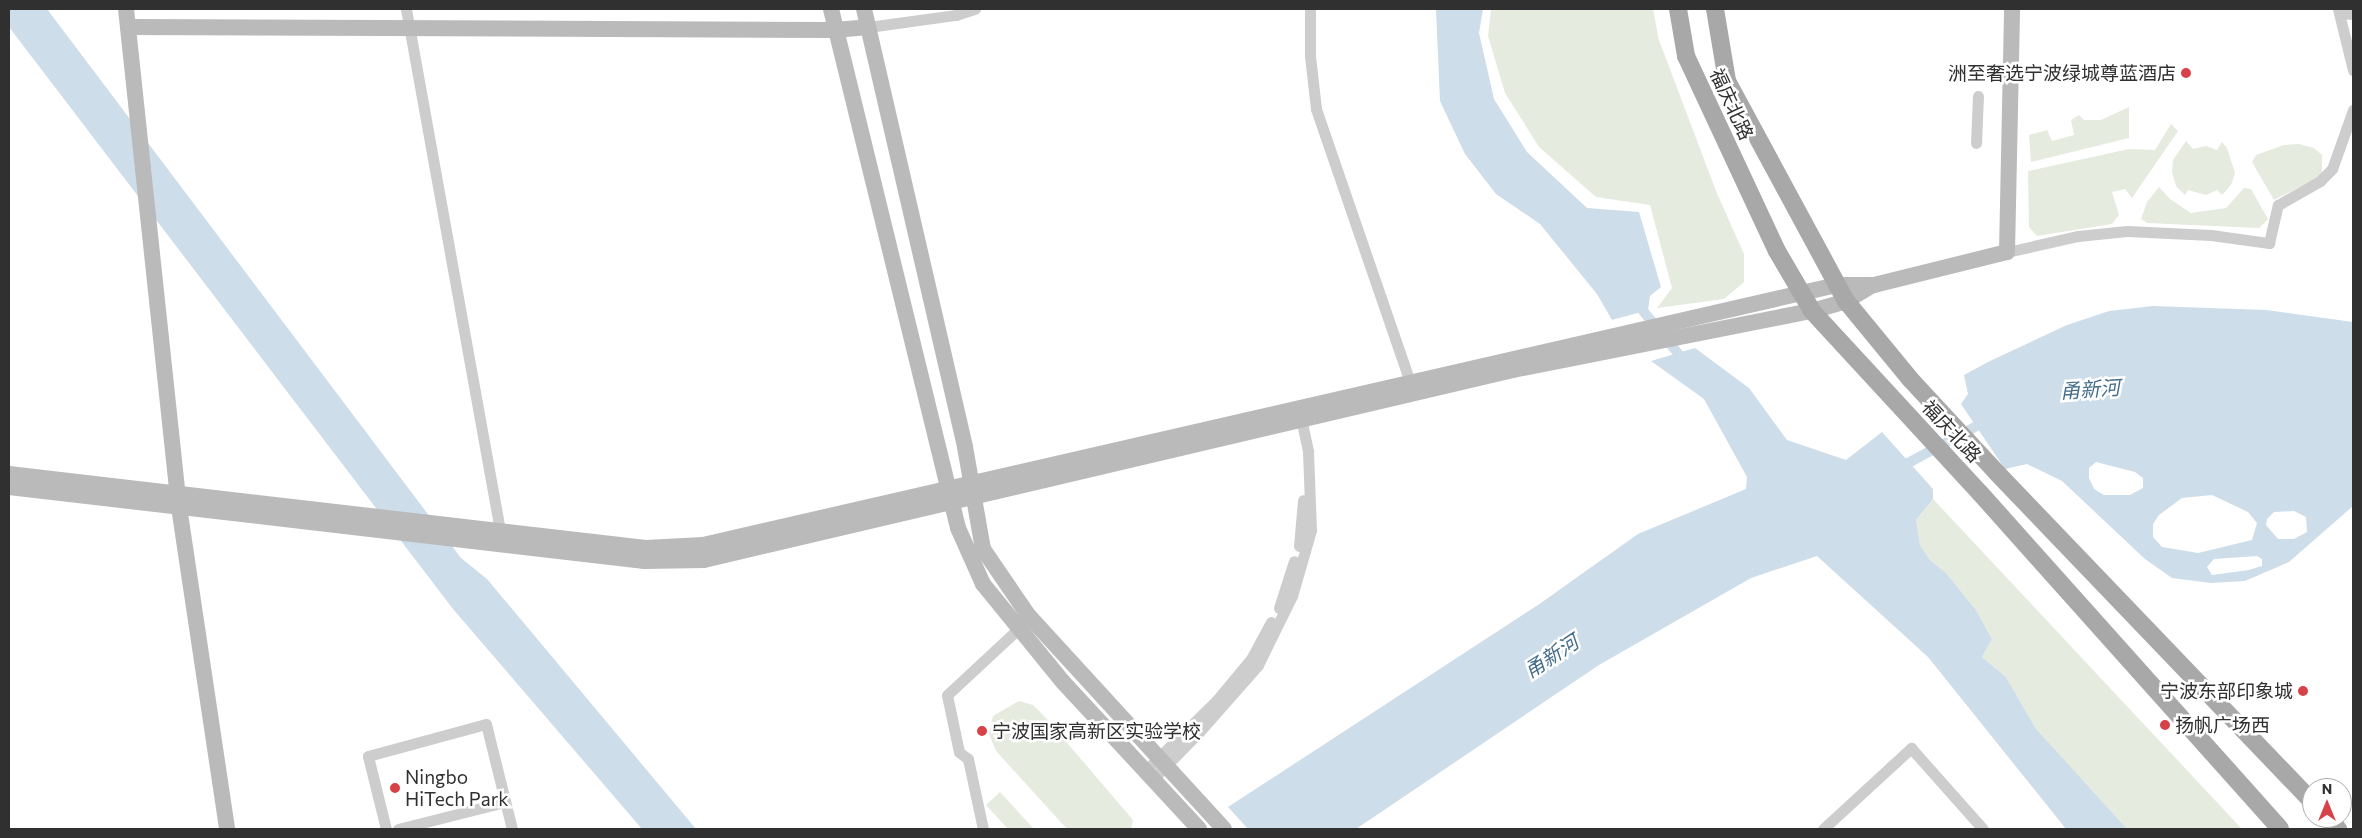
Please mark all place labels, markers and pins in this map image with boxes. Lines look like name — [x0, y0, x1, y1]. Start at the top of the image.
place label: 洲至奢选宁波绿城尊蓝酒店 — [1948, 62, 2176, 84]
marker: 洲至奢选宁波绿城尊蓝酒店 — [2180, 67, 2192, 79]
place label: 宁波东部印象城 — [2160, 680, 2293, 702]
marker: 宁波东部印象城 — [2297, 685, 2309, 697]
place label: 扬帆广场西 — [2175, 714, 2270, 736]
marker: 扬帆广场西 — [2159, 719, 2171, 731]
place label: 宁波国家高新区实验学校 — [992, 720, 1201, 742]
marker: 宁波国家高新区实验学校 — [976, 725, 988, 737]
place label: Ningbo HiTech Park — [405, 766, 509, 810]
marker: Ningbo HiTech Park — [389, 782, 401, 794]

